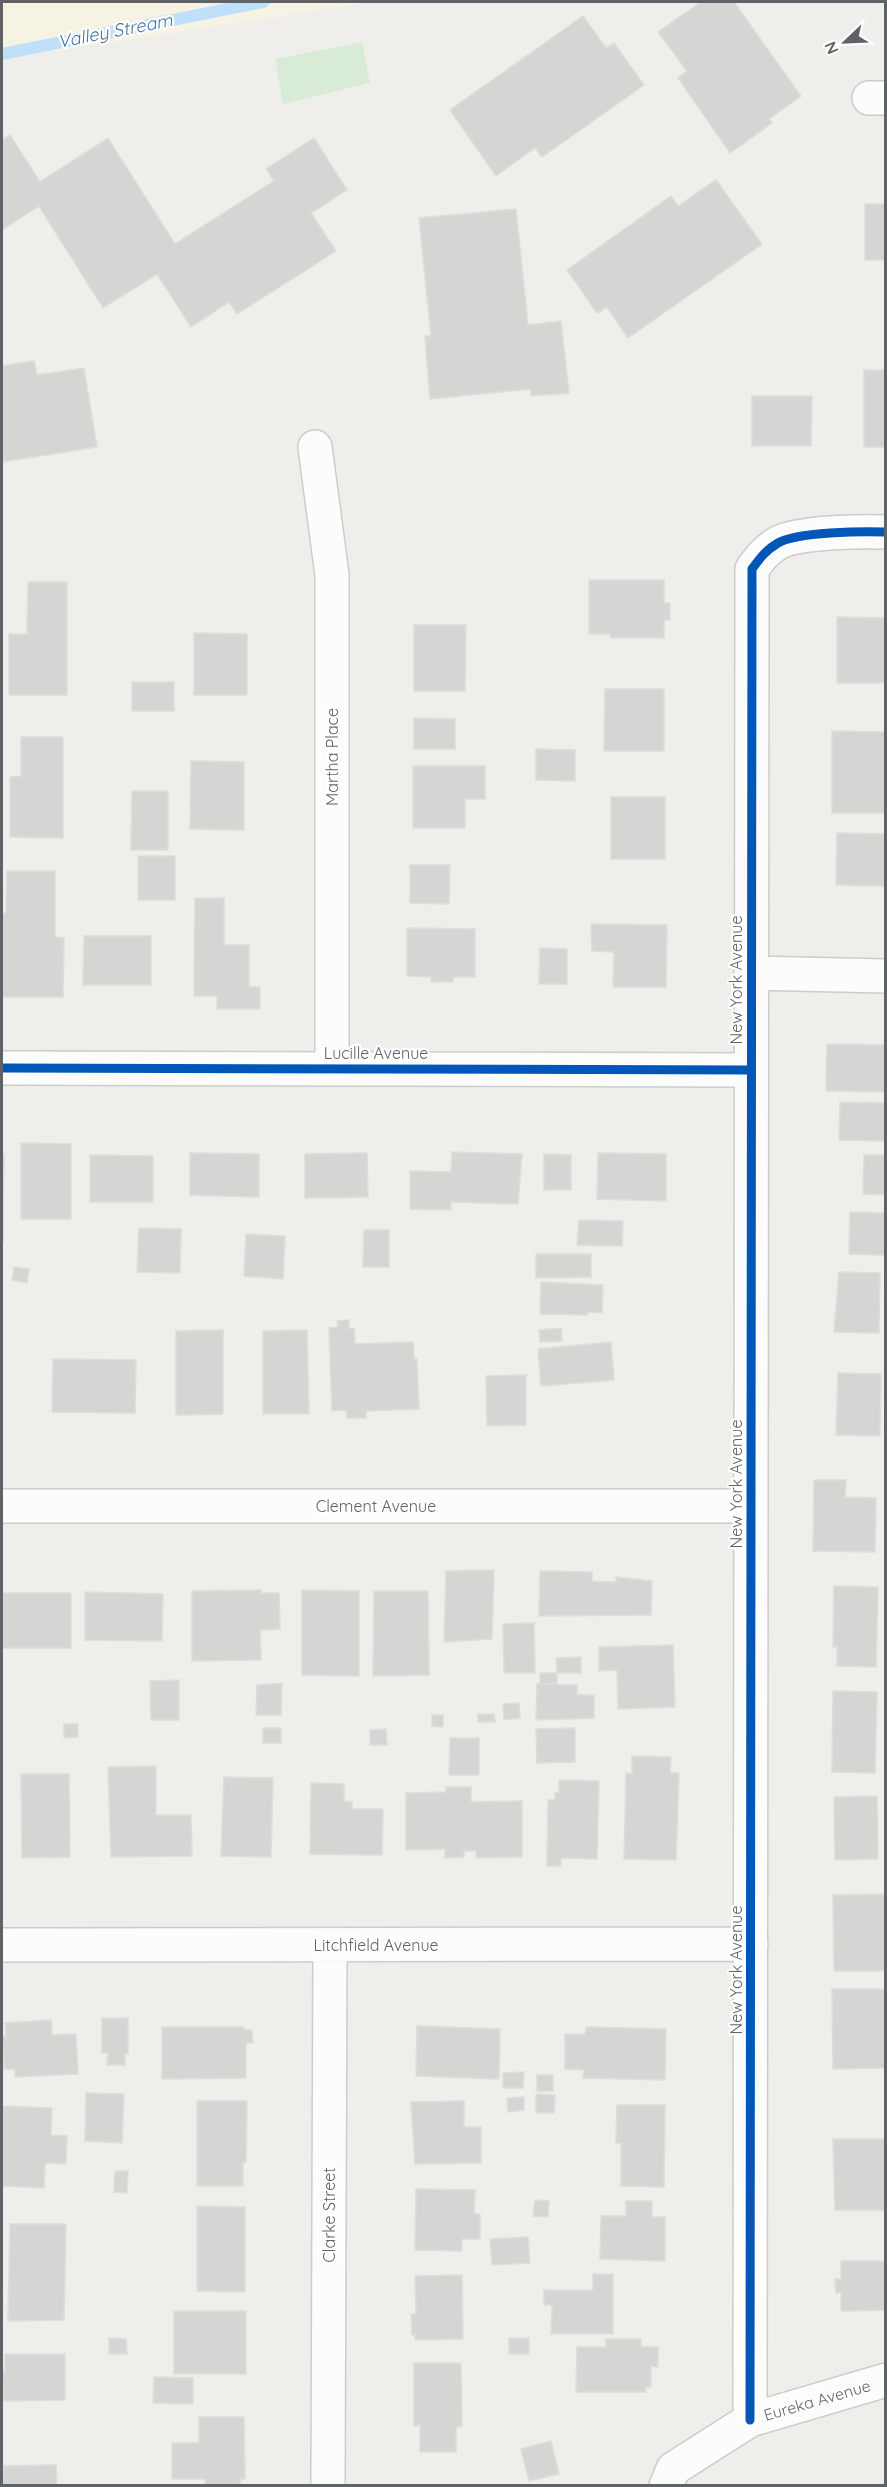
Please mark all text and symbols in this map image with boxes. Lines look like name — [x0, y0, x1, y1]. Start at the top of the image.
water label: Valley Stream — [56, 8, 175, 53]
north arrow — [815, 12, 875, 72]
text: N — [820, 39, 843, 57]
street label: Martha Place — [322, 708, 342, 806]
street label: New York Avenue — [726, 916, 746, 1044]
street label: Lucille Avenue — [324, 1043, 428, 1063]
street label: New York Avenue — [726, 1420, 746, 1548]
street label: Clement Avenue — [316, 1496, 436, 1516]
street label: New York Avenue — [726, 1906, 746, 2034]
street label: Litchfield Avenue — [313, 1935, 439, 1955]
street label: Clarke Street — [319, 2167, 339, 2263]
street label: Eureka Avenue — [761, 2375, 873, 2425]

